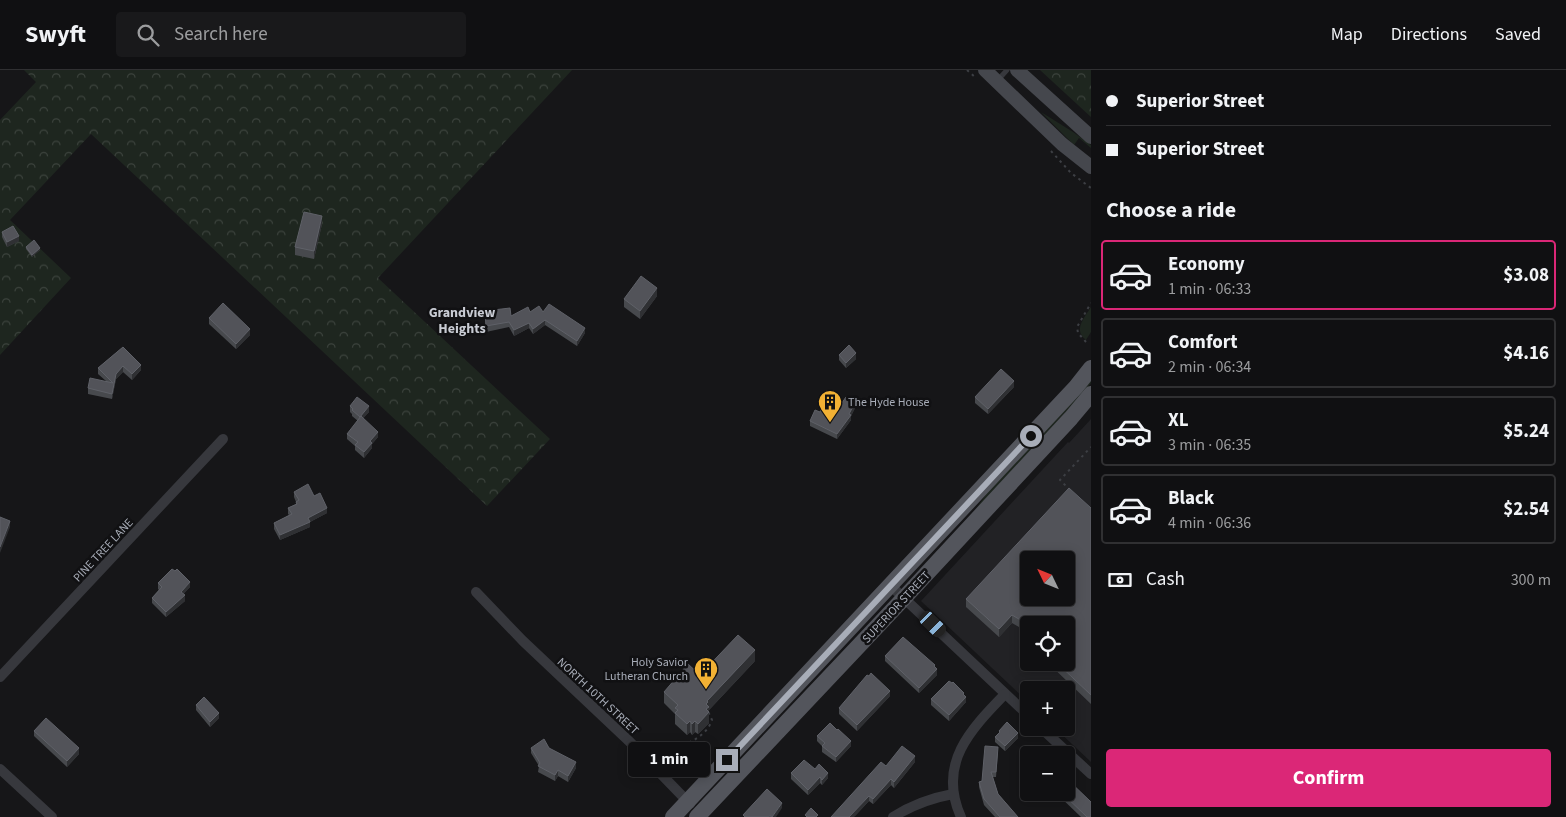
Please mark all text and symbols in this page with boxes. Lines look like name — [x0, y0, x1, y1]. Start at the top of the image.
search box — [116, 12, 466, 57]
text: Swyft — [25, 17, 86, 52]
icon: search — [134, 21, 162, 49]
text: Search here — [174, 21, 268, 48]
text: Map — [1331, 22, 1363, 47]
text: Directions — [1391, 22, 1467, 47]
text: Saved — [1495, 22, 1541, 47]
text: Superior Street — [1136, 88, 1264, 115]
text: Superior Street — [1136, 136, 1264, 163]
text: Choose a ride — [1106, 194, 1236, 226]
text: Economy — [1168, 251, 1245, 278]
icon: car — [1108, 253, 1153, 298]
text: $3.08 — [1503, 262, 1549, 289]
text: 1 min · 06:33 — [1168, 278, 1251, 300]
district label: Grandview Heights — [429, 303, 495, 339]
text: Comfort — [1168, 329, 1238, 356]
icon: car — [1108, 331, 1153, 376]
text: $4.16 — [1503, 340, 1549, 367]
text: 2 min · 06:34 — [1168, 356, 1251, 378]
building icon: The Hyde House — [817, 389, 843, 423]
place label: The Hyde House — [848, 394, 930, 411]
text: XL — [1168, 407, 1189, 434]
icon: car — [1108, 409, 1153, 454]
text: $5.24 — [1503, 418, 1549, 445]
route start — [1020, 425, 1042, 447]
text: 3 min · 06:35 — [1168, 434, 1251, 456]
text: Black — [1168, 485, 1214, 512]
icon: car — [1108, 487, 1153, 532]
text: $2.54 — [1503, 496, 1549, 523]
text: 4 min · 06:36 — [1168, 512, 1251, 534]
street label: PINE TREE LANE — [69, 515, 137, 586]
north arrow — [1020, 551, 1075, 606]
map controls — [1020, 551, 1075, 801]
icon: cash — [1106, 566, 1134, 594]
text: Cash — [1146, 566, 1185, 593]
street label: SUPERIOR STREET — [858, 567, 935, 647]
text: 300 m — [1511, 569, 1551, 591]
car — [916, 608, 949, 640]
button: locate — [1020, 616, 1075, 671]
street label: NORTH 10TH STREET — [553, 654, 643, 739]
place label: Holy Savior Lutheran Church — [604, 654, 689, 685]
building icon: Holy Savior Lutheran Church — [693, 656, 719, 690]
button: + — [1020, 681, 1075, 736]
callout: 1 min — [627, 742, 710, 778]
button: − — [1020, 746, 1075, 801]
text: 1 min — [650, 748, 688, 770]
route end — [716, 749, 738, 771]
button: Confirm — [1106, 749, 1551, 807]

